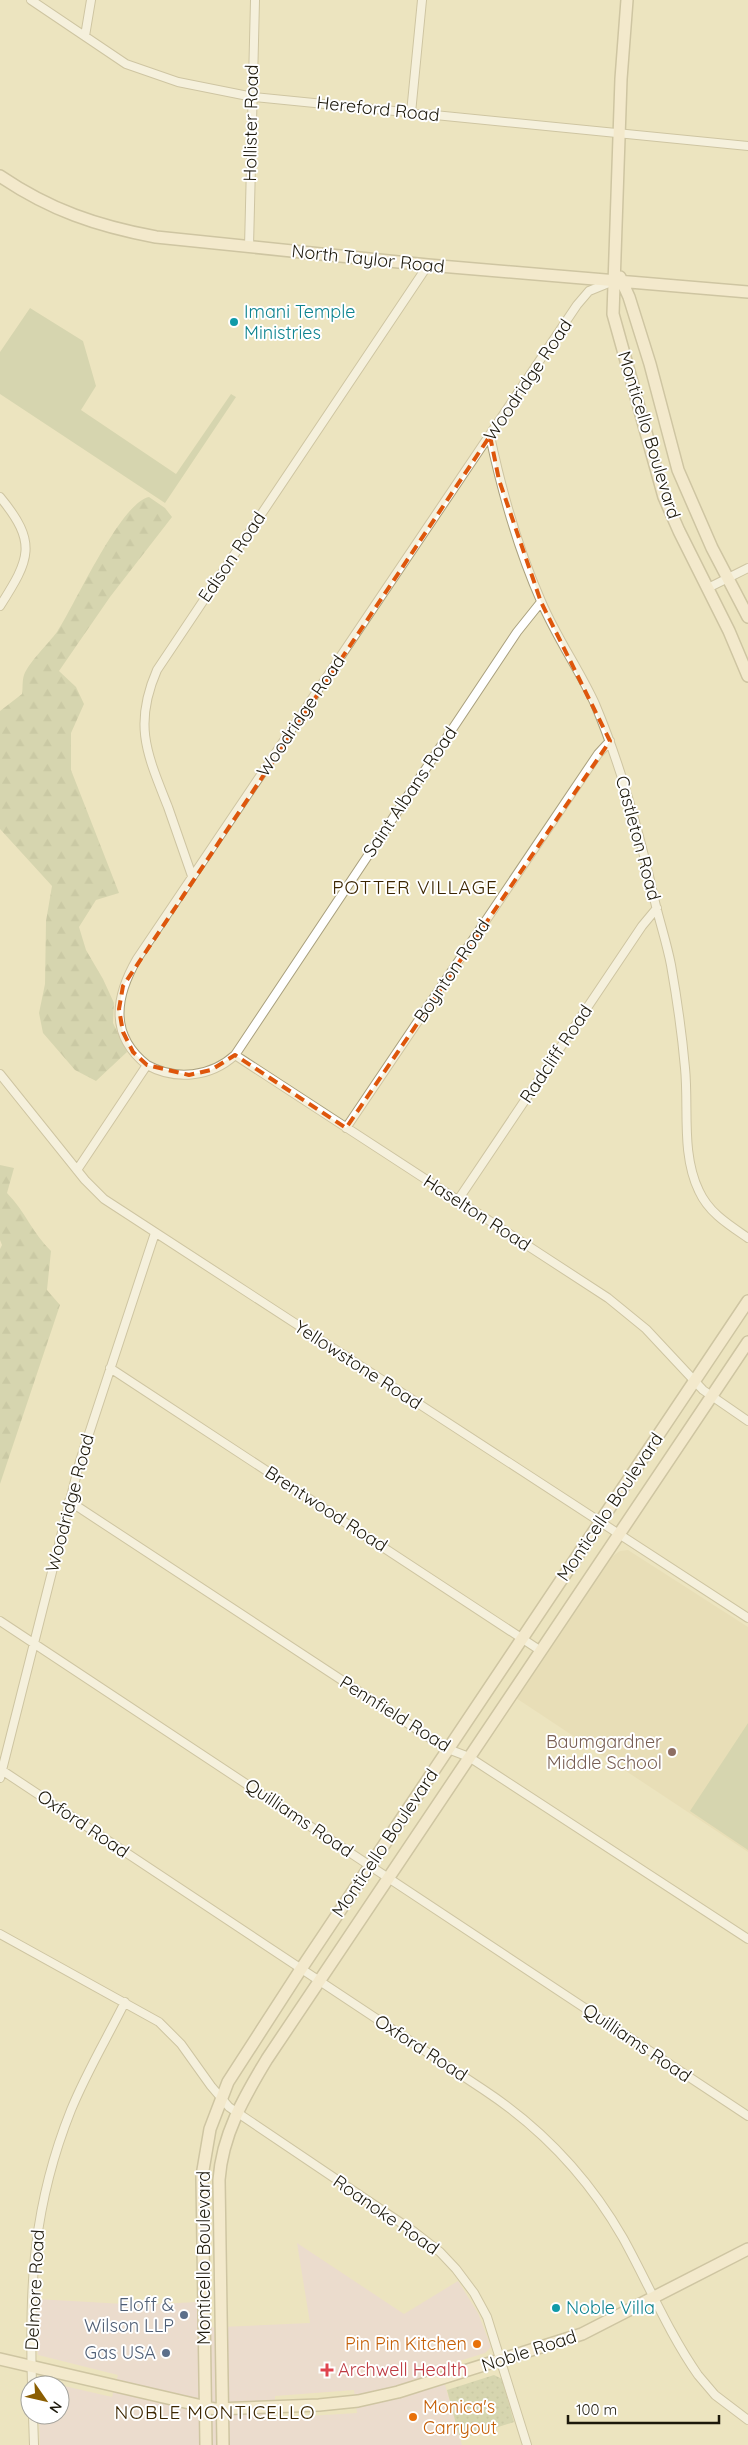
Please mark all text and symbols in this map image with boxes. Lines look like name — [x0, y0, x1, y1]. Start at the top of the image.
street label: Hollister Road — [238, 64, 263, 182]
street label: Hereford Road — [315, 91, 441, 126]
street label: North Taylor Road — [290, 239, 446, 278]
place label: Imani Temple Ministries — [244, 300, 355, 344]
street label: Woodridge Road — [478, 314, 577, 445]
marker: Imani Temple Ministries — [228, 316, 240, 328]
street label: Monticello Boulevard — [613, 348, 686, 522]
street label: Edison Road — [193, 507, 270, 606]
street label: Woodridge Road — [251, 650, 350, 781]
street label: Saint Albans Road — [357, 722, 462, 861]
street label: Castleton Road — [611, 773, 666, 903]
district label: POTTER VILLAGE — [332, 875, 498, 899]
street label: Boynton Road — [408, 915, 495, 1027]
street label: Radcliff Road — [514, 1000, 597, 1107]
street label: Haselton Road — [419, 1169, 535, 1256]
street label: Yellowstone Road — [290, 1315, 426, 1414]
street label: Monticello Boulevard — [551, 1428, 668, 1585]
street label: Woodridge Road — [40, 1431, 99, 1574]
street label: Brentwood Road — [261, 1460, 392, 1557]
street label: Pennfield Road — [336, 1670, 455, 1757]
place label: Baumgardner Middle School — [546, 1730, 662, 1774]
marker: Baumgardner Middle School — [666, 1746, 678, 1758]
street label: Monticello Boulevard — [326, 1764, 443, 1921]
street label: Quilliams Road — [241, 1773, 358, 1862]
street label: Oxford Road — [33, 1784, 134, 1863]
street label: Quilliams Road — [579, 1998, 696, 2087]
street label: Oxford Road — [371, 2009, 472, 2086]
street label: Roanoke Road — [329, 2170, 444, 2260]
street label: Monticello Boulevard — [192, 2171, 215, 2345]
street label: Delmore Road — [20, 2229, 49, 2351]
place label: Eloff & Wilson LLP — [84, 2293, 174, 2337]
place label: Noble Villa — [566, 2296, 655, 2319]
marker: Noble Villa — [550, 2302, 562, 2314]
marker: Eloff & Wilson LLP — [178, 2309, 190, 2321]
street label: Noble Road — [478, 2324, 579, 2377]
place label: Pin Pin Kitchen — [345, 2332, 467, 2355]
marker: Pin Pin Kitchen — [471, 2338, 483, 2350]
place label: Gas USA — [85, 2341, 156, 2364]
marker: Gas USA — [160, 2347, 172, 2359]
place label: Archwell Health — [338, 2358, 467, 2381]
marker: Archwell Health — [320, 2363, 334, 2377]
north arrow — [20, 2375, 70, 2425]
scale bar — [568, 2392, 719, 2424]
place label: Monica's Carryout — [423, 2395, 497, 2439]
text: N — [45, 2398, 66, 2417]
district label: NOBLE MONTICELLO — [115, 2400, 315, 2424]
text: 100 m — [576, 2400, 617, 2419]
marker: Monica's Carryout — [407, 2411, 419, 2423]

